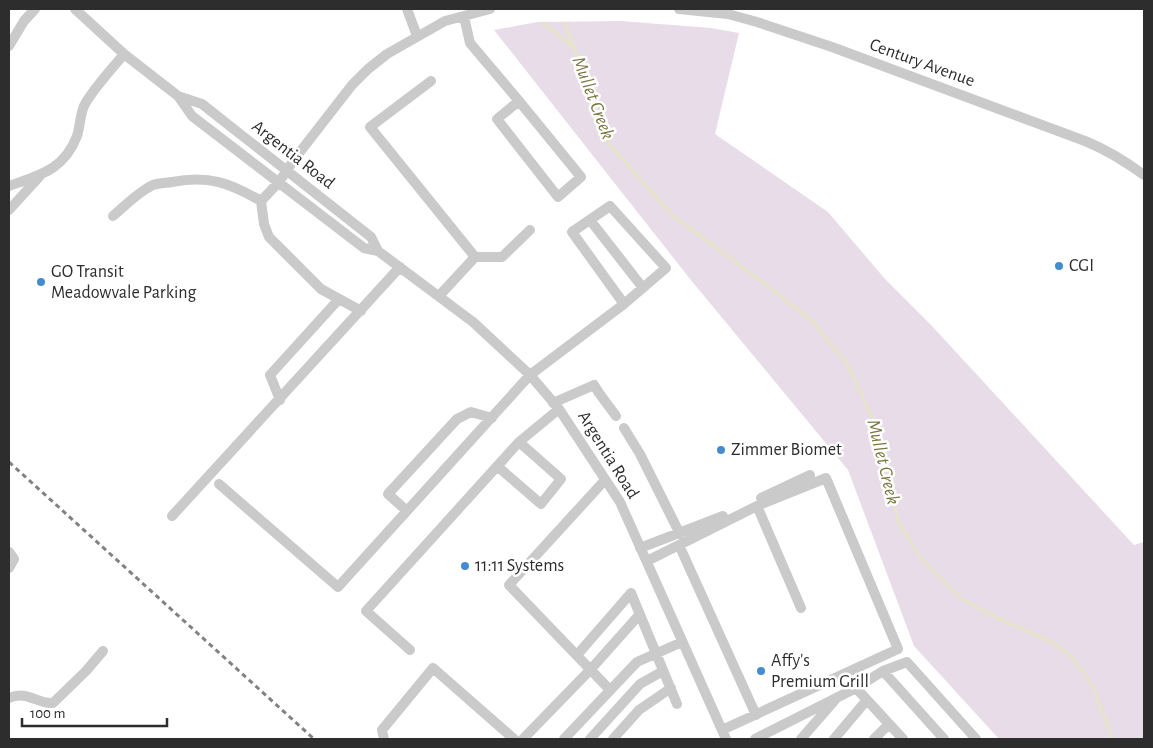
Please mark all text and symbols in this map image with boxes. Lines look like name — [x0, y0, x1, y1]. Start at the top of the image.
street label: Century Avenue — [867, 36, 977, 90]
water label: Mullet Creek — [569, 54, 618, 142]
street label: Argentia Road — [248, 117, 338, 193]
place label: CGI — [1069, 257, 1094, 275]
marker: CGI — [1053, 260, 1065, 272]
place label: GO Transit Meadowvale Parking — [51, 263, 197, 302]
marker: GO Transit Meadowvale Parking — [35, 276, 47, 288]
street label: Argentia Road — [574, 408, 642, 502]
water label: Mullet Creek — [863, 418, 903, 507]
place label: Zimmer Biomet — [731, 441, 842, 459]
marker: Zimmer Biomet — [715, 444, 727, 456]
place label: 11:11 Systems — [475, 557, 564, 575]
marker: 11:11 Systems — [459, 560, 471, 572]
place label: Affy's Premium Grill — [771, 652, 869, 691]
marker: Affy's Premium Grill — [755, 665, 767, 677]
scale bar — [22, 696, 168, 728]
text: 100 m — [30, 706, 65, 721]

